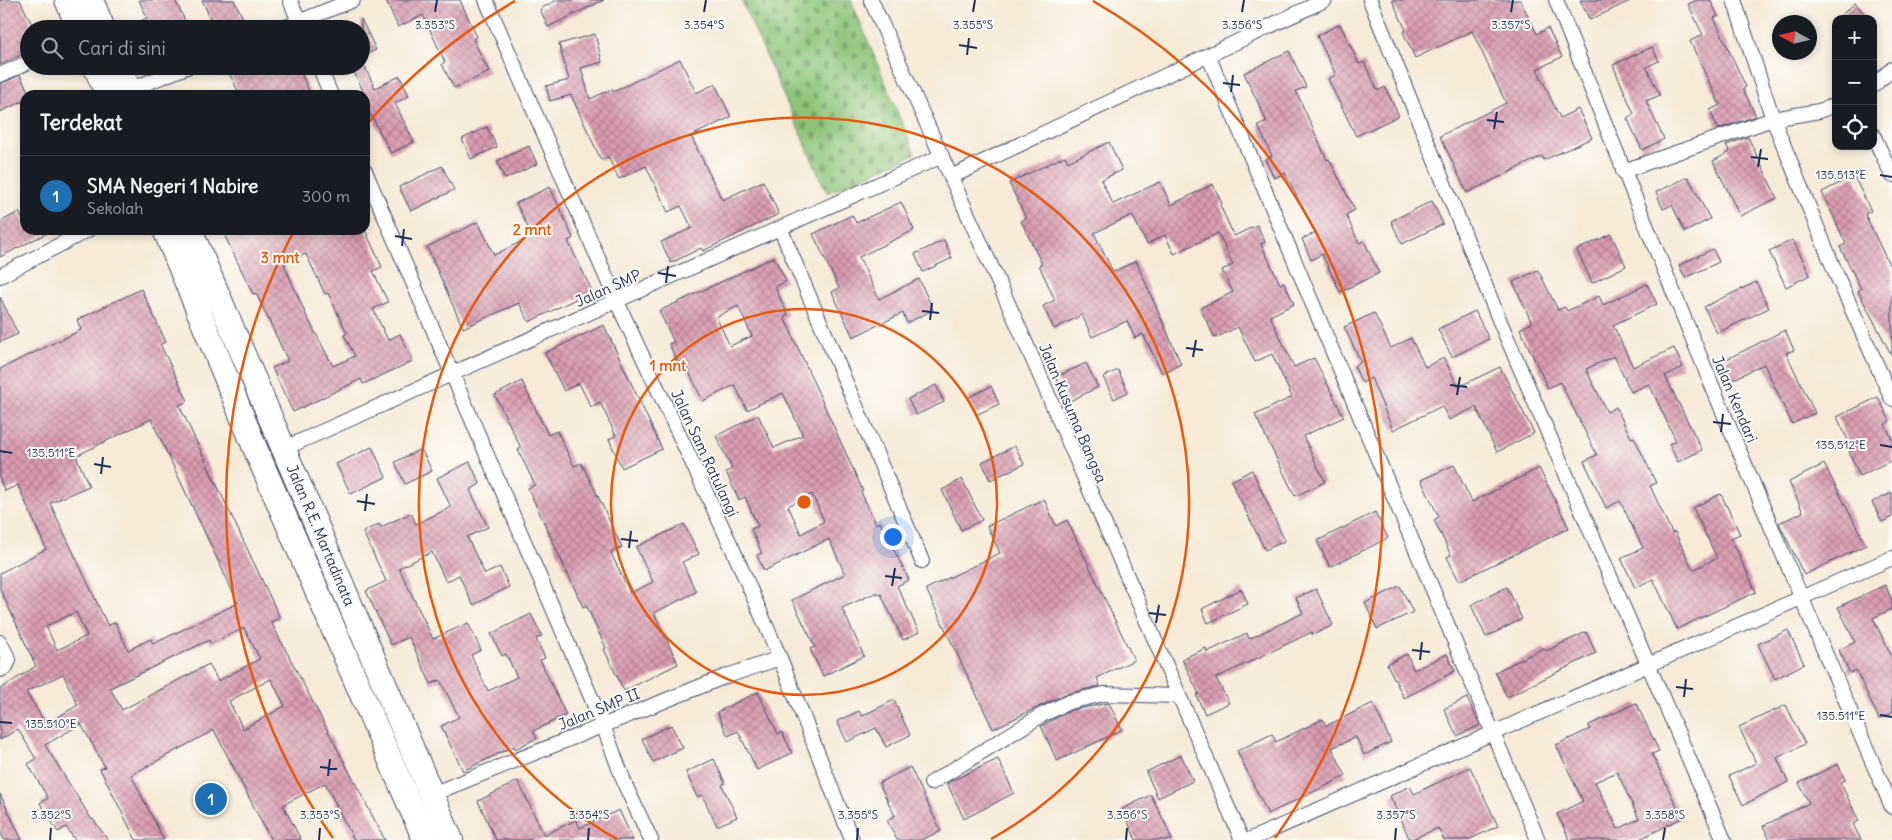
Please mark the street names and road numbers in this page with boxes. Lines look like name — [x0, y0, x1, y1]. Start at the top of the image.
street label: Jalan SMP — [572, 265, 644, 311]
street label: Jalan Kusuma Bangsa — [1035, 340, 1111, 486]
street label: Jalan Kendari — [1708, 353, 1762, 445]
street label: Jalan Sam Ratulangi — [667, 386, 743, 520]
street label: Jalan R.E. Martadinata — [283, 461, 360, 609]
street label: Jalan SMP II — [555, 684, 643, 734]

